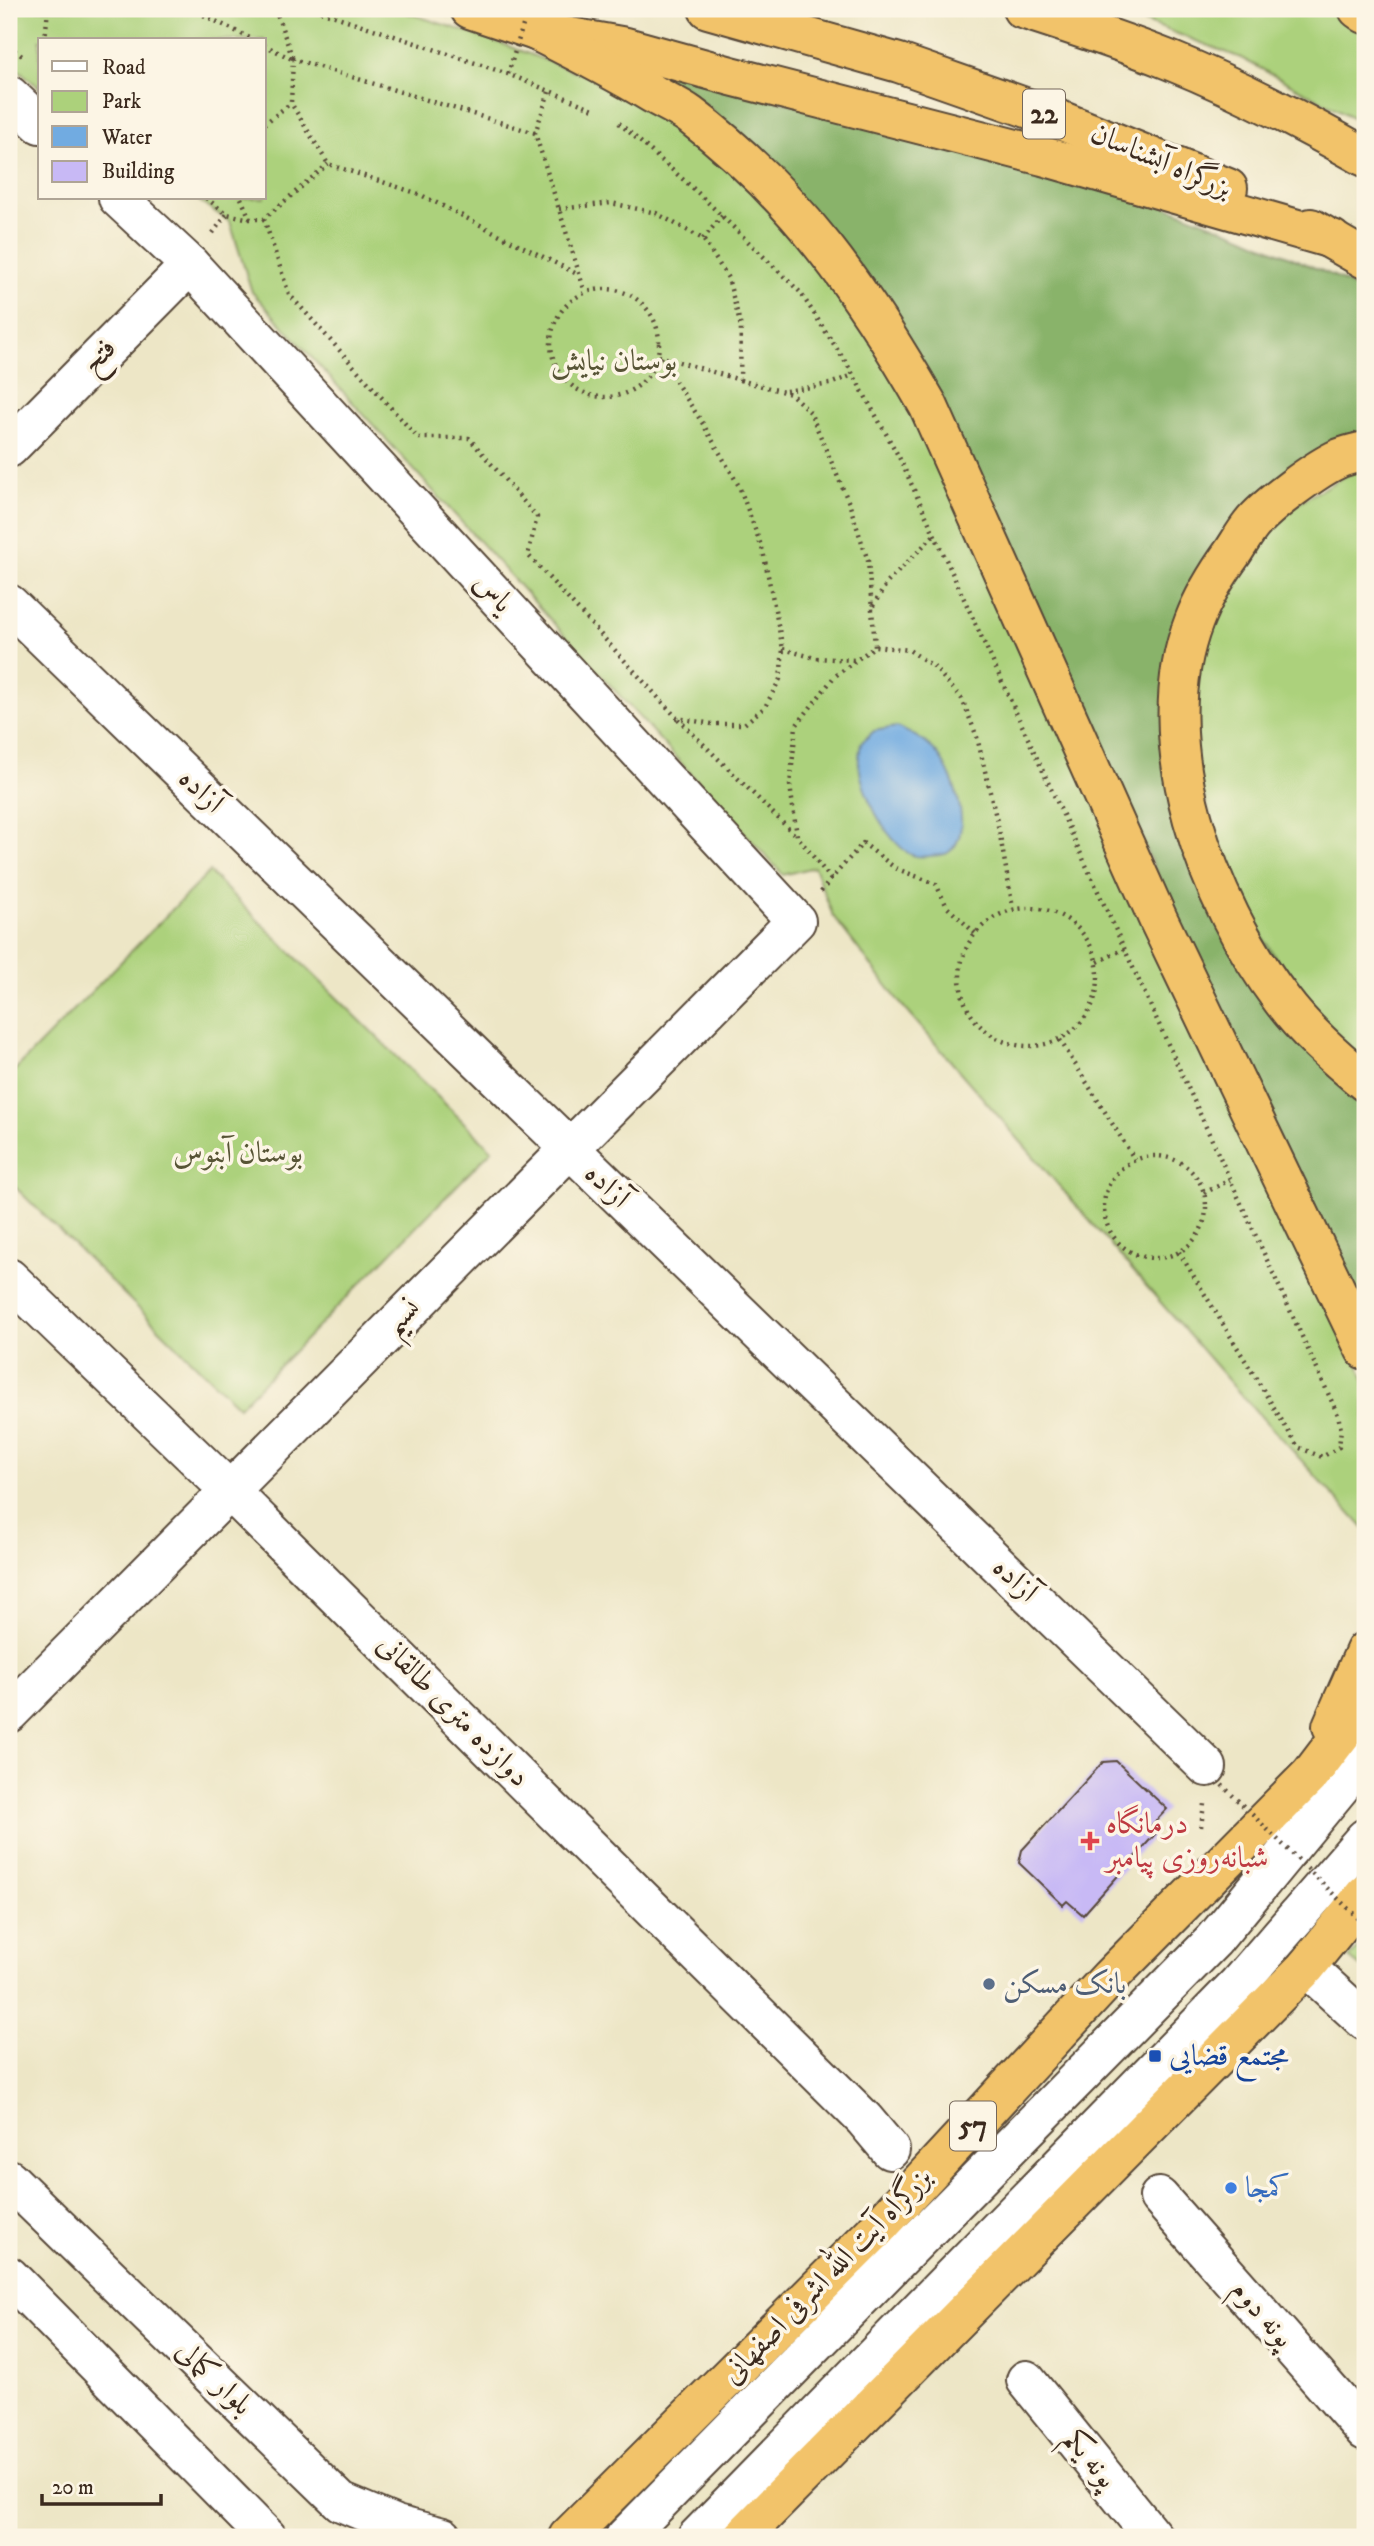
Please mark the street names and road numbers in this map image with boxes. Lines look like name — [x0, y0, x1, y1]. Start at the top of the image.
road number: 22 — [1023, 90, 1065, 138]
street label: بزرگراه آبشناسان — [1085, 112, 1238, 207]
street label: فتح — [73, 330, 130, 387]
street label: یاس — [465, 565, 522, 622]
street label: آزاده — [170, 760, 235, 824]
street label: آزاده — [576, 1155, 641, 1219]
street label: نسیم — [375, 1290, 435, 1350]
street label: آزاده — [984, 1549, 1049, 1613]
street label: دوازده متری طالقانی — [369, 1627, 537, 1795]
road number: 57 — [950, 2102, 996, 2150]
street label: بزرگراه آیت الله اشرفی اصفهانی — [710, 2156, 940, 2392]
street label: پونه دوم — [1218, 2272, 1303, 2361]
street label: بلوار کمالی — [168, 2332, 260, 2424]
street label: پونه یکم — [1049, 2422, 1126, 2502]

